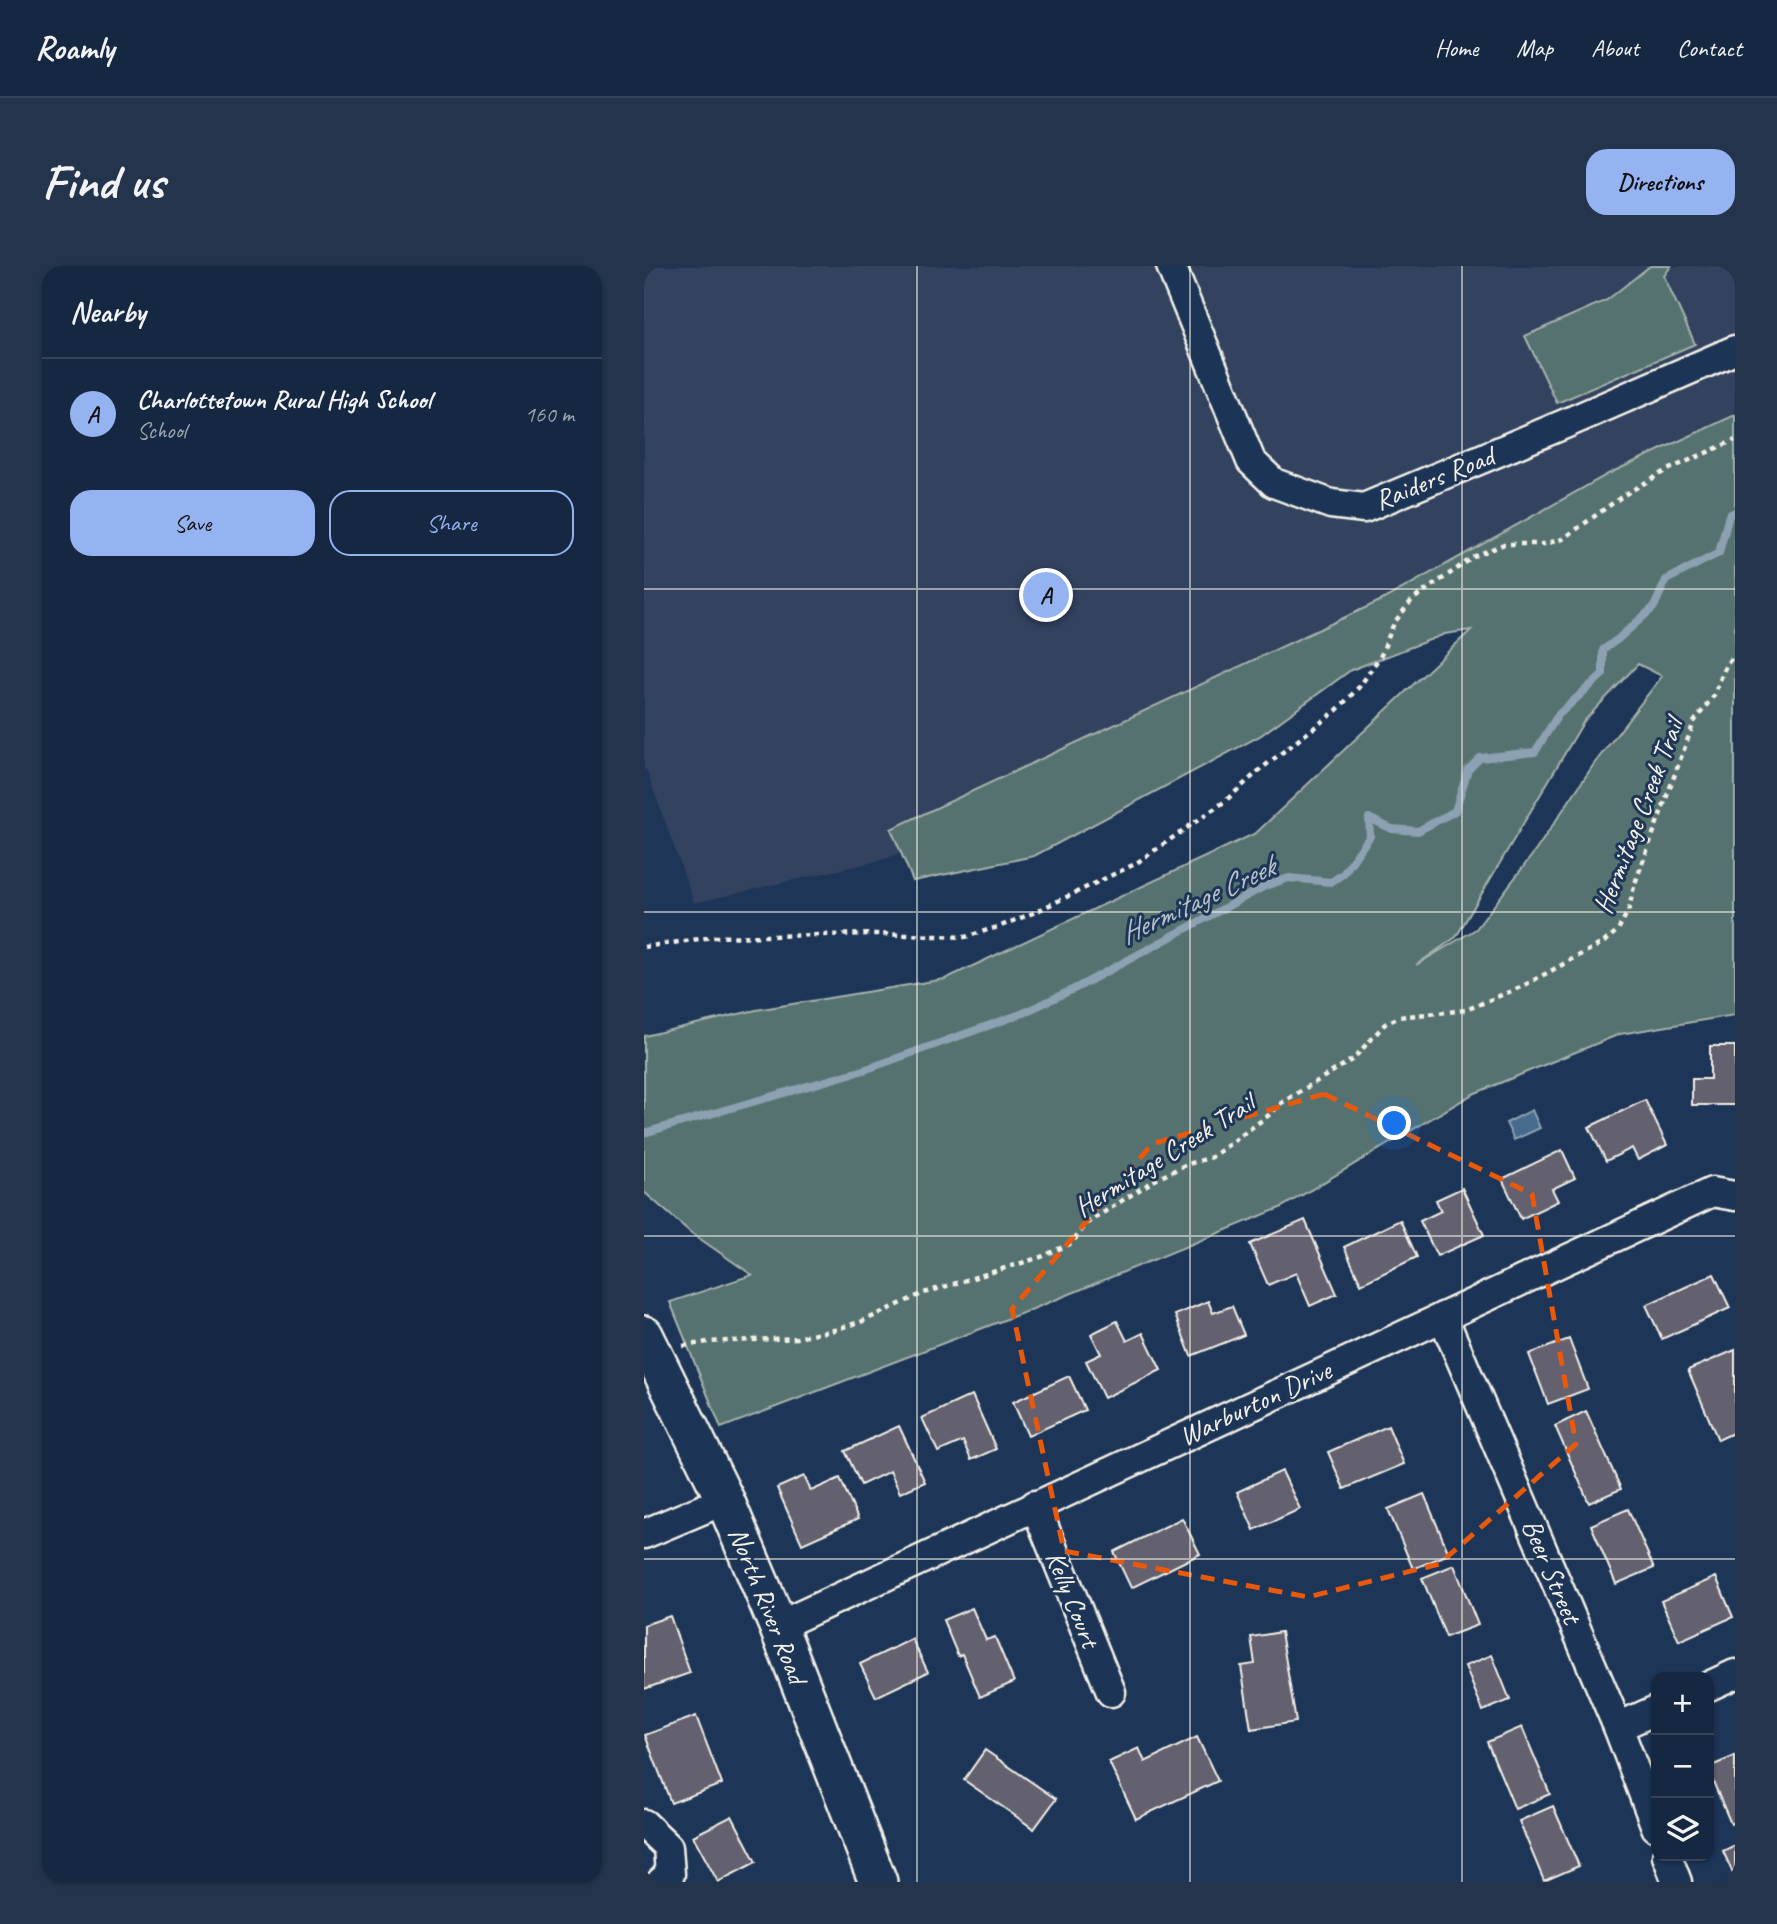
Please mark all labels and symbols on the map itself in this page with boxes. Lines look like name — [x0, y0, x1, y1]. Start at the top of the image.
street label: Raiders Road — [1369, 437, 1502, 518]
pin: A — [1023, 569, 1069, 621]
street label: Hermitage Creek Trail — [1585, 709, 1693, 918]
water label: Hermitage Creek — [1113, 845, 1286, 952]
street label: Hermitage Creek Trail — [1067, 1083, 1265, 1224]
your location — [1377, 1106, 1411, 1140]
street label: Warburton Drive — [1173, 1352, 1338, 1453]
street label: Beer Street — [1514, 1514, 1591, 1631]
street label: North River Road — [721, 1522, 817, 1692]
street label: Kelly Court — [1038, 1546, 1109, 1655]

